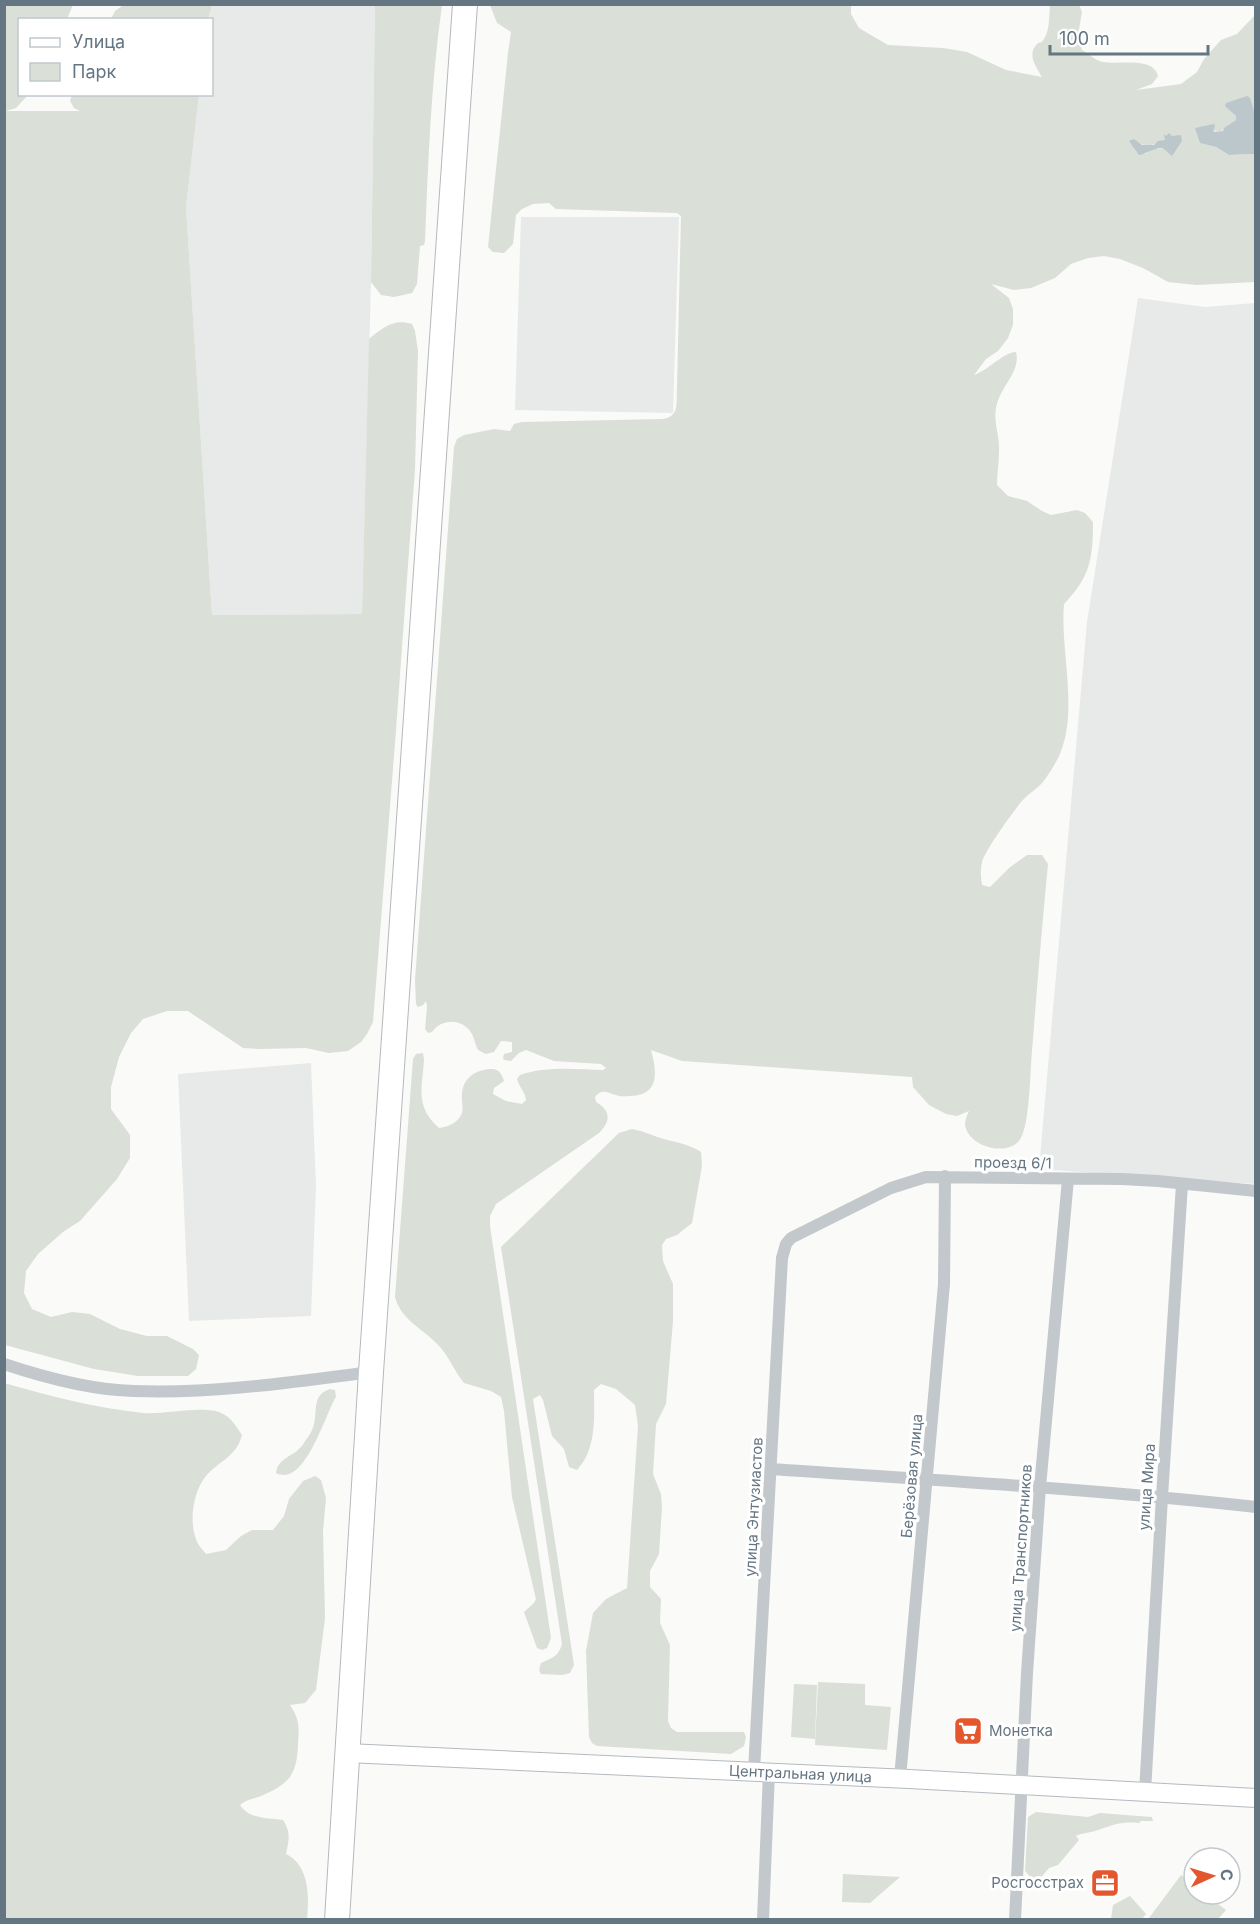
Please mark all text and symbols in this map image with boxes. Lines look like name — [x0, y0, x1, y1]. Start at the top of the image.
legend — [18, 18, 213, 96]
scale bar — [1050, 18, 1208, 56]
text: 100 m — [1059, 28, 1110, 49]
text: Улица — [72, 31, 125, 52]
text: Парк — [72, 61, 117, 82]
street label: проезд 6/1 — [974, 1152, 1052, 1173]
street label: Берёзовая улица — [897, 1413, 926, 1539]
street label: улица Энтузиастов — [740, 1437, 767, 1577]
street label: улица Мира — [1134, 1443, 1159, 1531]
street label: улица Транспортников — [1005, 1463, 1036, 1632]
supermarket icon: Монетка — [952, 1715, 984, 1747]
place label: Монетка — [989, 1721, 1053, 1740]
street label: Центральная улица — [729, 1761, 872, 1786]
north arrow — [1182, 1846, 1242, 1906]
office icon: Росгосстрах — [1089, 1867, 1121, 1899]
text: С — [1217, 1868, 1237, 1882]
place label: Росгосстрах — [991, 1873, 1084, 1892]

